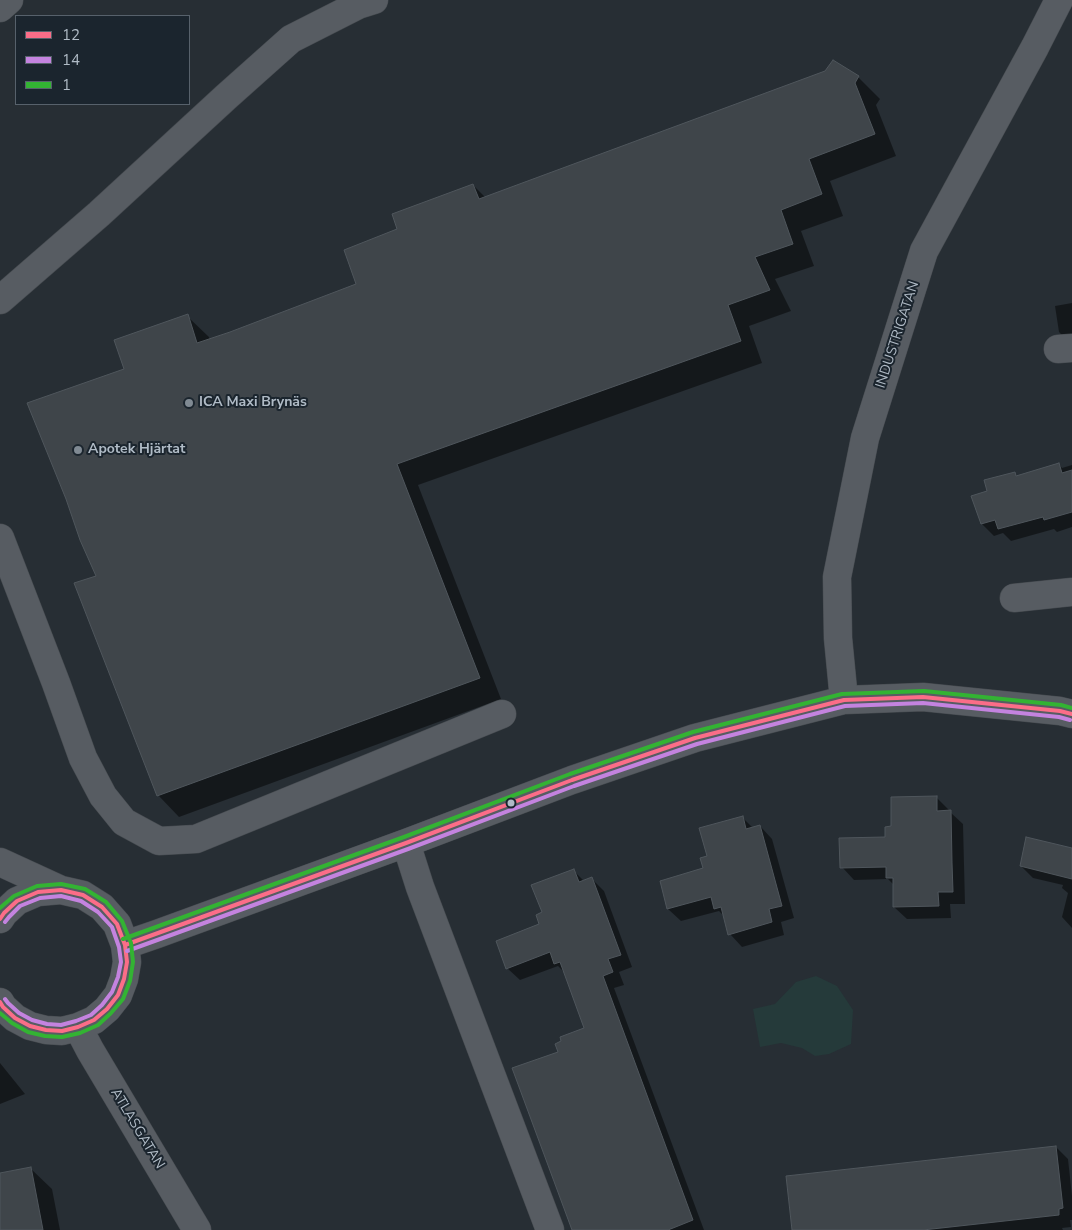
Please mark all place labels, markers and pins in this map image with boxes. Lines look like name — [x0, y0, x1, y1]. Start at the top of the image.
place label: ICA Maxi Brynäs — [199, 395, 307, 411]
marker: ICA Maxi Brynäs — [183, 397, 195, 409]
place label: Apotek Hjärtat — [88, 442, 185, 458]
marker: Apotek Hjärtat — [72, 444, 84, 456]
unlabelled marker — [506, 798, 516, 808]

